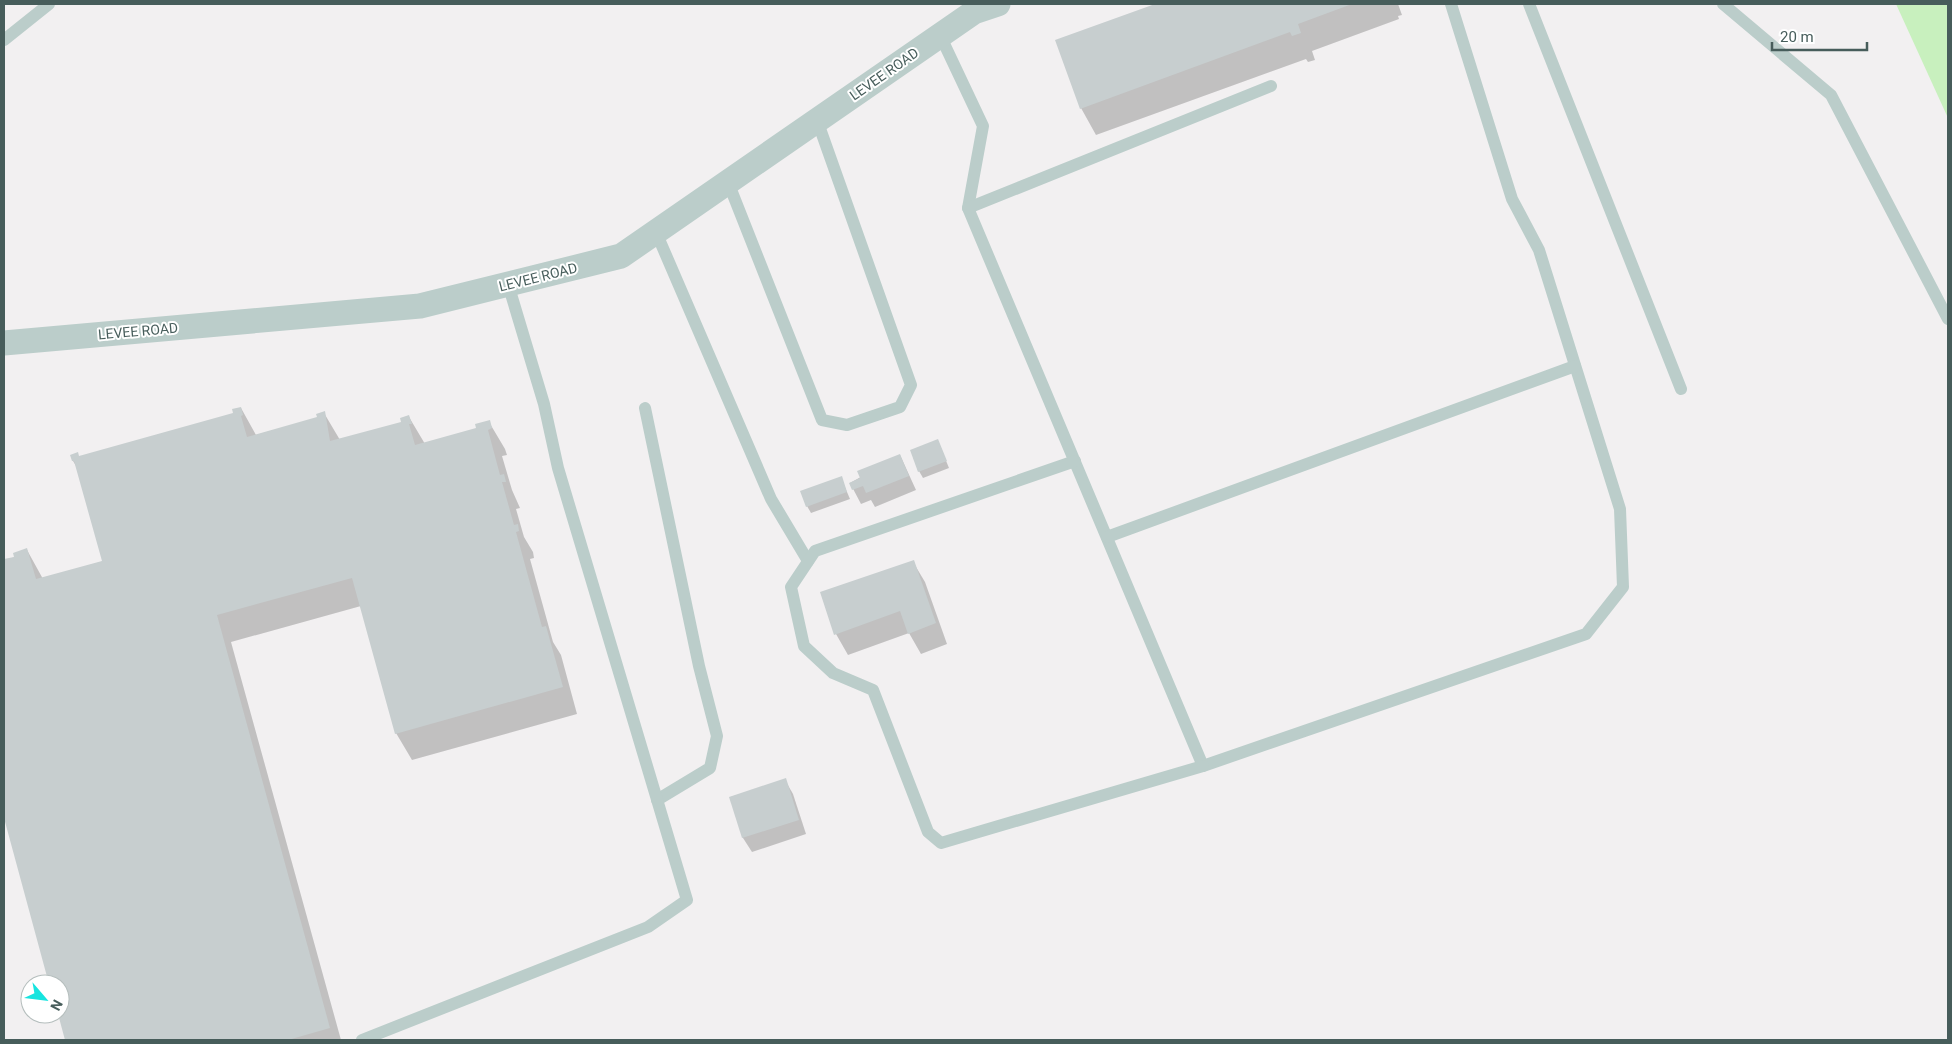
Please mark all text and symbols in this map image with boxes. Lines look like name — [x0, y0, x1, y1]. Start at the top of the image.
scale bar — [1772, 20, 1867, 52]
text: 20 m — [1780, 28, 1814, 46]
street label: LEVEE ROAD — [847, 44, 921, 104]
street label: LEVEE ROAD — [497, 260, 579, 294]
street label: LEVEE ROAD — [97, 320, 179, 342]
north arrow — [20, 974, 70, 1024]
text: N — [47, 997, 66, 1013]

